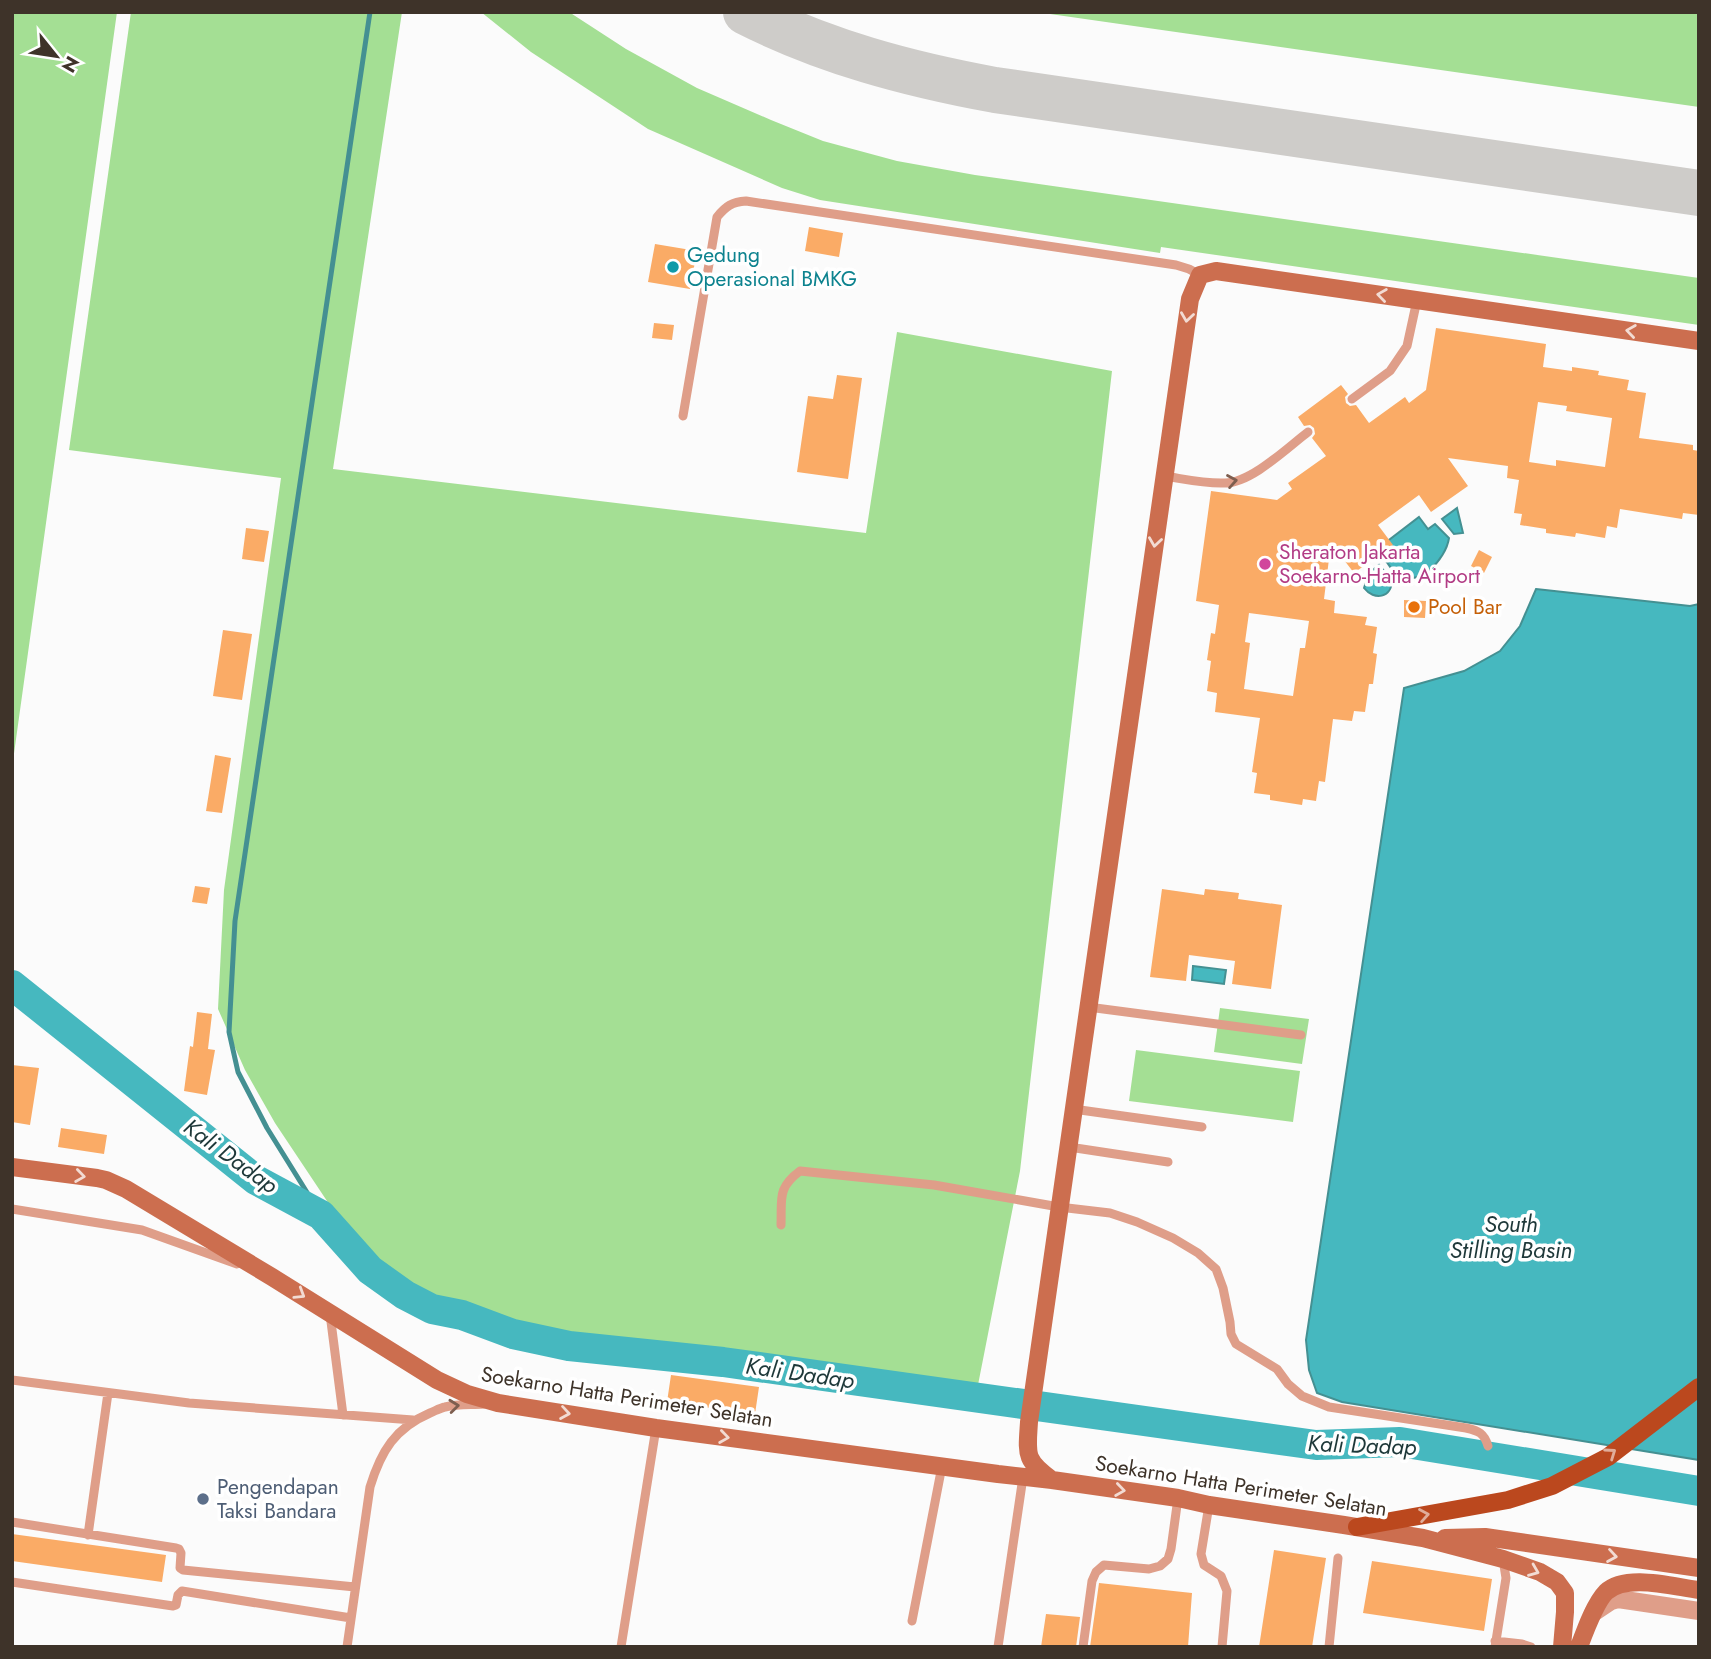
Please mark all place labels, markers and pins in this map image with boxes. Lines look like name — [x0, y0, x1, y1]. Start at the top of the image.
place label: Gedung Operasional BMKG — [687, 240, 857, 294]
marker: Gedung Operasional BMKG — [665, 259, 681, 275]
place label: Sheraton Jakarta Soekarno-Hatta Airport — [1279, 537, 1480, 591]
marker: Sheraton Jakarta Soekarno-Hatta Airport — [1257, 556, 1273, 572]
place label: Pool Bar — [1428, 592, 1503, 622]
marker: Pool Bar — [1406, 599, 1422, 615]
place label: Pengendapan Taksi Bandara — [217, 1472, 339, 1526]
marker: Pengendapan Taksi Bandara — [195, 1491, 211, 1507]

